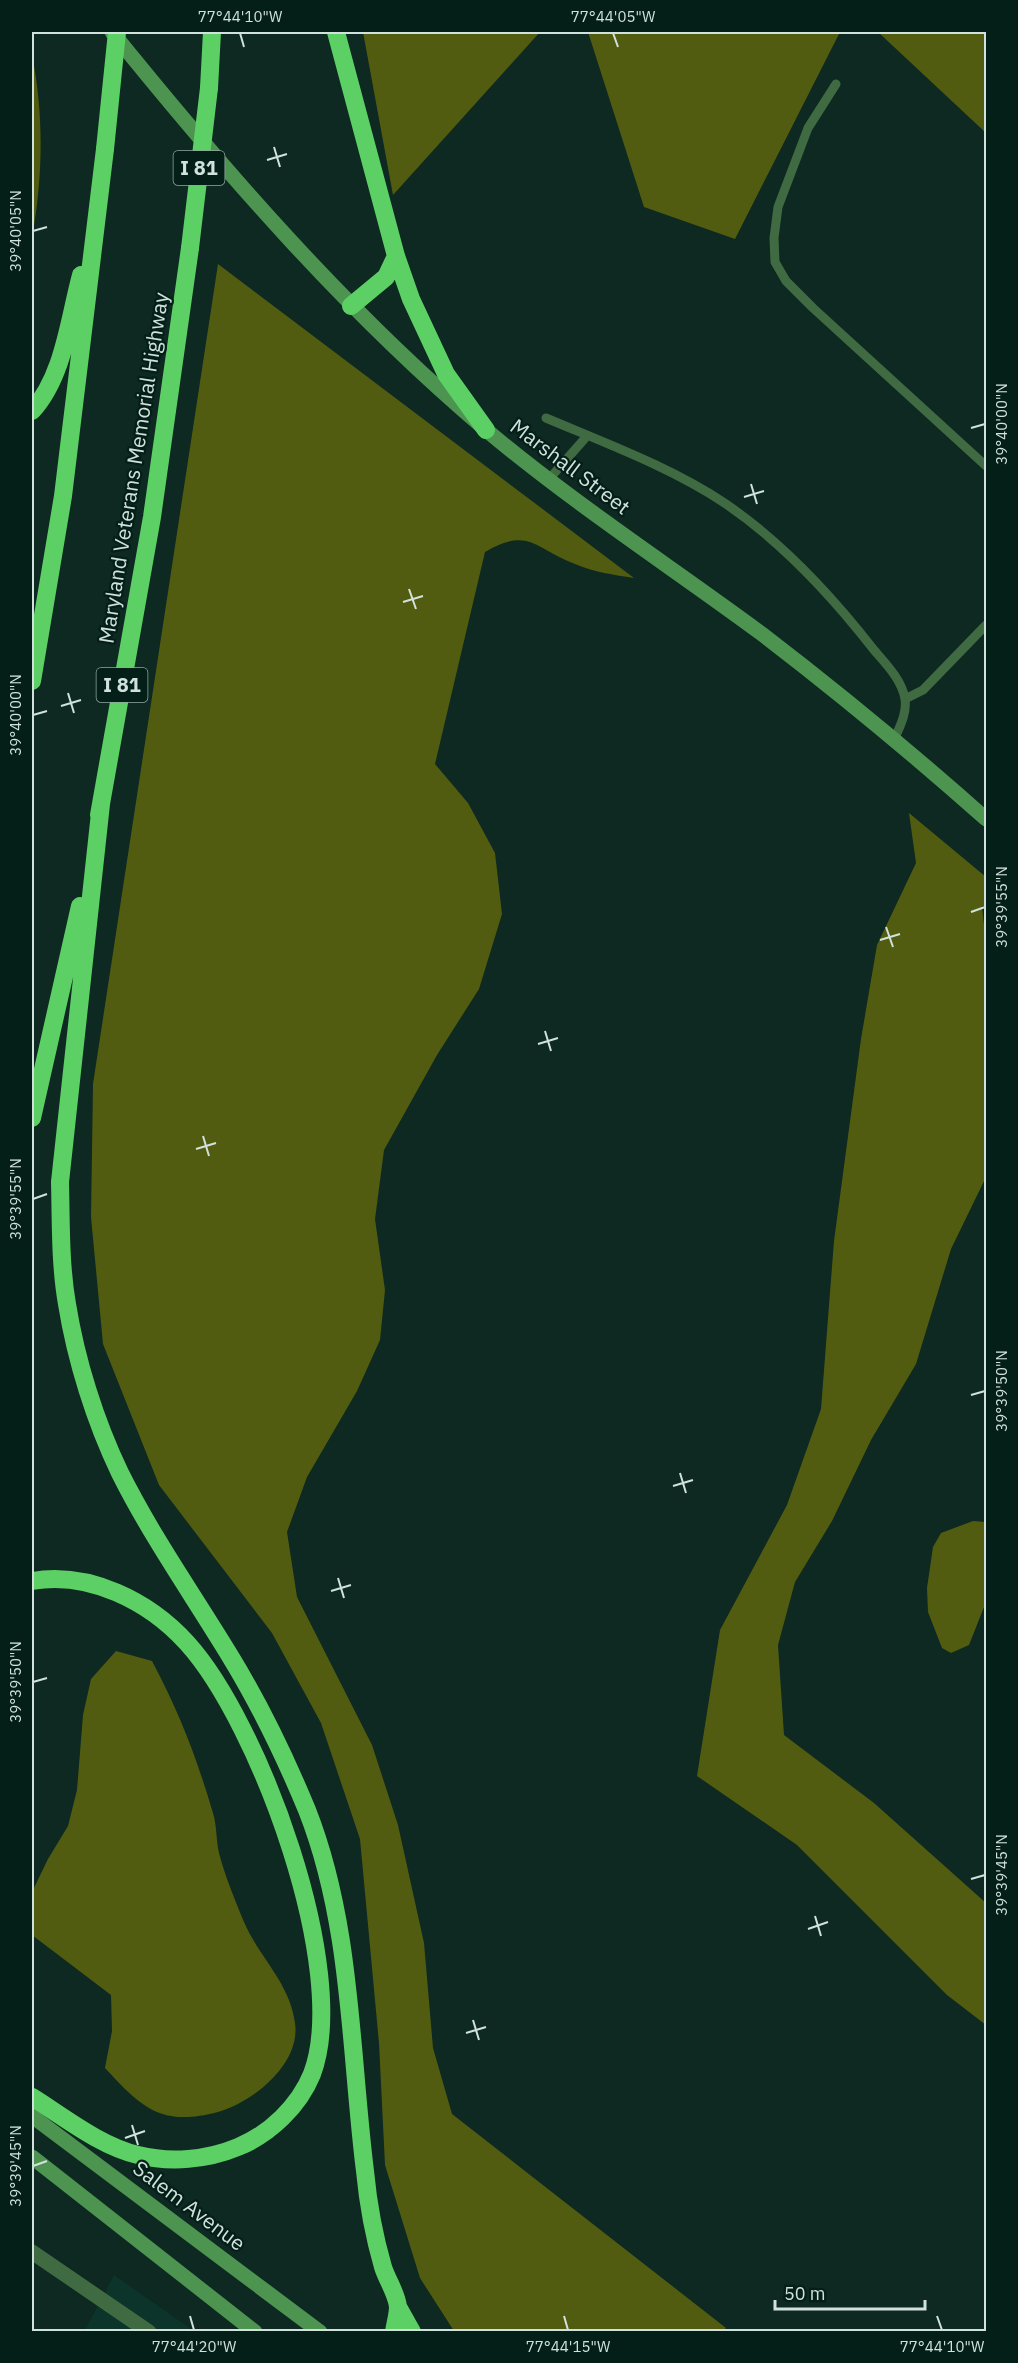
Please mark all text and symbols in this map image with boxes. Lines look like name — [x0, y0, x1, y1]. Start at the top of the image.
text: 77°44'10"W — [198, 7, 283, 26]
text: 77°44'05"W — [571, 7, 656, 26]
road number: I 81 — [174, 151, 224, 185]
text: 39°40'05"N — [6, 190, 25, 272]
street label: Maryland Veterans Memorial Highway — [91, 290, 175, 645]
text: 39°40'00"N — [992, 383, 1011, 465]
street label: Marshall Street — [505, 412, 636, 520]
road number: I 81 — [96, 668, 148, 702]
text: 39°40'00"N — [6, 674, 25, 756]
text: 39°39'55"N — [992, 866, 1011, 948]
text: 39°39'55"N — [6, 1158, 25, 1240]
text: 39°39'50"N — [992, 1350, 1011, 1432]
text: 39°39'50"N — [6, 1641, 25, 1723]
text: 39°39'45"N — [992, 1834, 1011, 1916]
text: 39°39'45"N — [6, 2125, 25, 2207]
street label: Salem Avenue — [128, 2154, 252, 2257]
scale bar — [775, 2273, 925, 2311]
text: 50 m — [784, 2282, 826, 2305]
text: 77°44'20"W — [152, 2337, 237, 2356]
text: 77°44'15"W — [526, 2337, 611, 2356]
text: 77°44'10"W — [900, 2337, 985, 2356]

